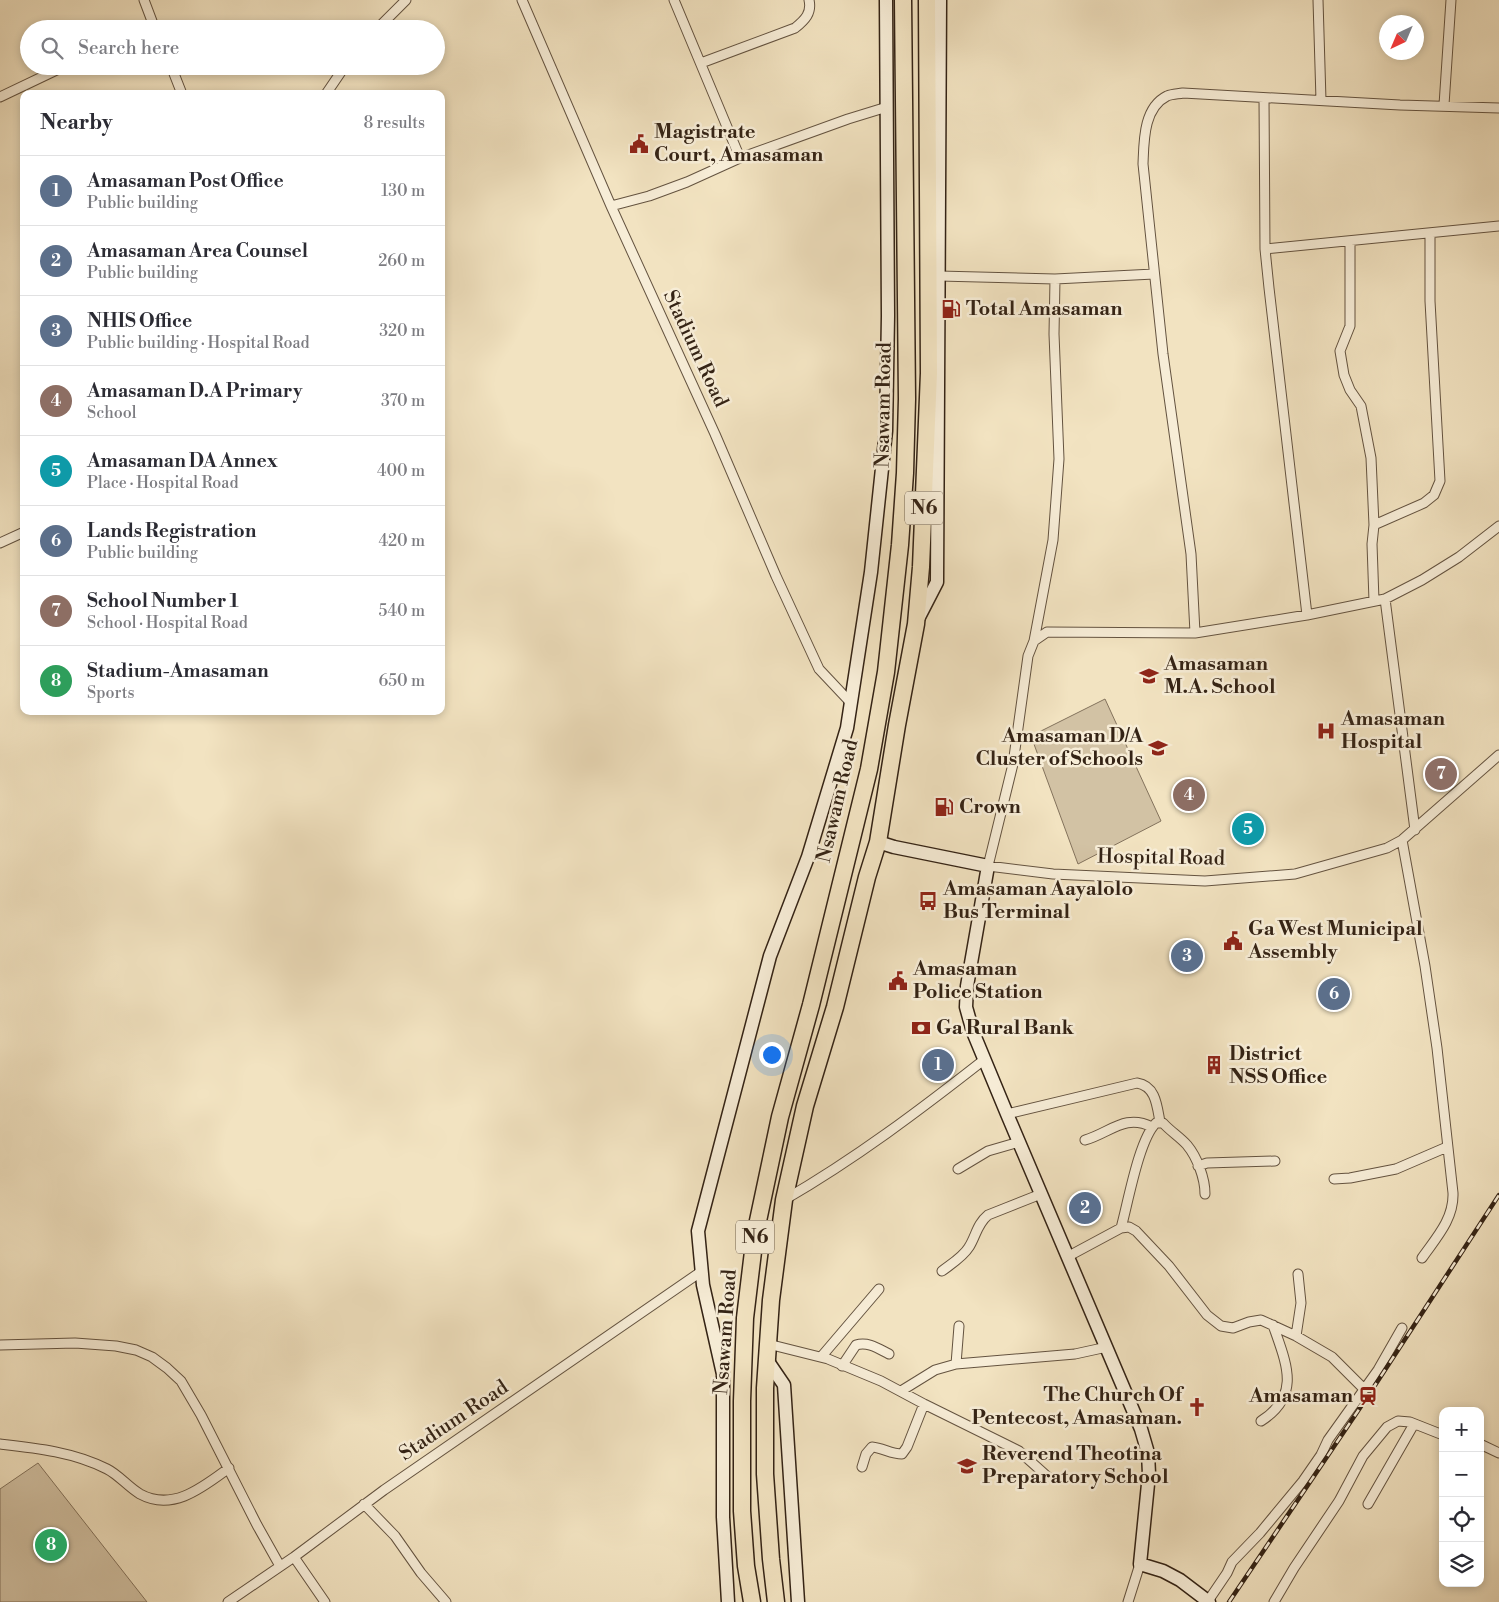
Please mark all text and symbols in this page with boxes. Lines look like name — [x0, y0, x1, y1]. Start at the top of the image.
north arrow — [1379, 15, 1424, 60]
search box — [20, 20, 445, 75]
icon: search — [38, 34, 66, 62]
text: Search here — [78, 36, 179, 60]
text: Nearby — [40, 110, 113, 136]
text: 8 results — [363, 113, 425, 133]
place label: Magistrate Court, Amasaman — [654, 120, 824, 168]
public building icon: Magistrate Court, Amasaman — [628, 133, 650, 155]
text: Amasaman Post Office — [87, 169, 284, 193]
text: 1 — [52, 181, 60, 201]
text: 130 m — [381, 181, 425, 201]
text: Public building — [87, 193, 198, 213]
text: Amasaman Area Counsel — [87, 239, 308, 263]
text: 2 — [51, 251, 61, 271]
text: 260 m — [378, 251, 425, 271]
text: Public building — [87, 263, 198, 283]
street label: Stadium Road — [657, 286, 733, 412]
place label: Total Amasaman — [966, 297, 1123, 322]
fuel station icon: Total Amasaman — [940, 298, 962, 320]
text: NHIS Office — [87, 309, 192, 333]
text: 3 — [51, 321, 61, 341]
text: 320 m — [379, 321, 425, 341]
text: Public building · Hospital Road — [87, 333, 310, 353]
street label: Nsawam Road — [870, 341, 898, 468]
text: Amasaman D.A Primary — [87, 379, 303, 403]
text: 4 — [51, 391, 61, 411]
text: 370 m — [381, 391, 425, 411]
text: School — [87, 403, 136, 423]
text: Amasaman DA Annex — [87, 449, 278, 473]
text: 5 — [51, 461, 61, 481]
text: 400 m — [377, 461, 425, 481]
text: Place · Hospital Road — [87, 473, 239, 493]
road number: N6 — [905, 492, 943, 524]
text: Lands Registration — [87, 519, 256, 543]
text: 6 — [51, 531, 61, 551]
text: 420 m — [378, 531, 425, 551]
text: Public building — [87, 543, 198, 563]
text: School Number 1 — [87, 589, 239, 613]
text: 7 — [51, 601, 61, 621]
text: 540 m — [378, 601, 425, 621]
text: School · Hospital Road — [87, 613, 248, 633]
place label: Amasaman M.A. School — [1163, 652, 1276, 700]
text: Stadium-Amasaman — [87, 659, 269, 683]
school or university icon: Amasaman M.A. School — [1138, 665, 1160, 687]
text: 8 — [51, 671, 61, 691]
text: 650 m — [379, 671, 425, 691]
text: Sports — [87, 683, 134, 703]
place label: Amasaman Hospital — [1340, 707, 1446, 755]
hospital icon: Amasaman Hospital — [1315, 720, 1337, 742]
place label: Amasaman D/A Cluster of Schools — [976, 724, 1144, 772]
street label: Nsawam Road — [812, 736, 864, 865]
school or university icon: Amasaman D/A Cluster of Schools — [1147, 737, 1169, 759]
pin: 7 — [1425, 755, 1457, 793]
pin: 4 — [1173, 776, 1205, 814]
place label: Crown — [959, 795, 1021, 820]
fuel station icon: Crown — [933, 796, 955, 818]
pin: 5 — [1232, 810, 1264, 848]
street label: Hospital Road — [1097, 844, 1226, 872]
place label: Amasaman Aayalolo Bus Terminal — [942, 877, 1133, 925]
bus stop icon: Amasaman Aayalolo Bus Terminal — [917, 890, 939, 912]
place label: Ga West Municipal Assembly — [1247, 917, 1423, 965]
public building icon: Ga West Municipal Assembly — [1222, 930, 1244, 952]
pin: 3 — [1171, 937, 1203, 975]
place label: Amasaman Police Station — [912, 957, 1043, 1005]
public building icon: Amasaman Police Station — [887, 970, 909, 992]
pin: 6 — [1318, 975, 1350, 1013]
place label: Ga Rural Bank — [936, 1016, 1075, 1041]
bank icon: Ga Rural Bank — [910, 1017, 932, 1039]
your location — [759, 1042, 785, 1068]
place label: District NSS Office — [1229, 1042, 1328, 1090]
pin: 1 — [922, 1046, 954, 1084]
building icon: District NSS Office — [1203, 1054, 1225, 1076]
pin: 2 — [1069, 1189, 1101, 1227]
road number: N6 — [736, 1220, 774, 1254]
street label: Nsawam Road — [709, 1268, 743, 1396]
street label: Stadium Road — [395, 1375, 514, 1467]
place label: The Church Of Pentecost, Amasaman. — [971, 1383, 1185, 1431]
place label: Amasaman — [1248, 1384, 1354, 1409]
station icon: Amasaman — [1357, 1385, 1379, 1407]
church icon: The Church Of Pentecost, Amasaman. — [1186, 1396, 1208, 1418]
map controls — [1439, 1407, 1484, 1587]
button: + — [1439, 1407, 1484, 1452]
place label: Reverend Theotina Preparatory School — [982, 1442, 1169, 1490]
button: − — [1439, 1452, 1484, 1497]
school or university icon: Reverend Theotina Preparatory School — [956, 1455, 978, 1477]
button: locate — [1439, 1497, 1484, 1542]
pin: 8 — [35, 1526, 67, 1564]
button: layers — [1439, 1542, 1484, 1587]

